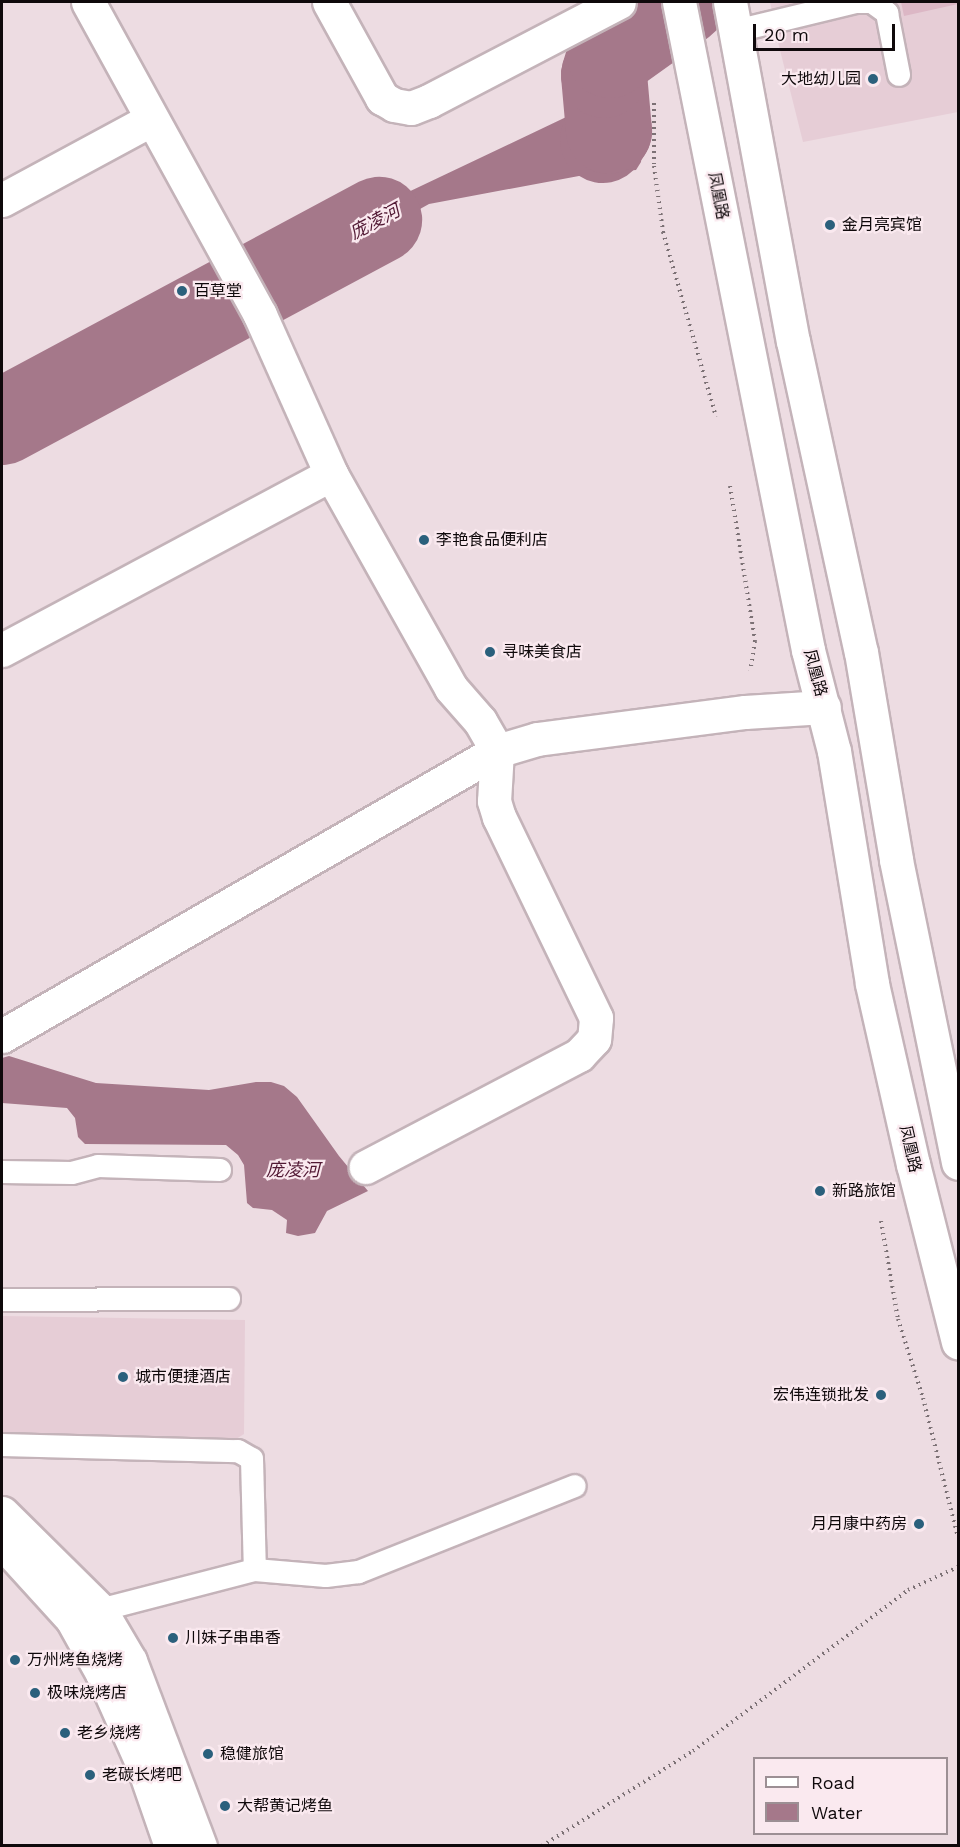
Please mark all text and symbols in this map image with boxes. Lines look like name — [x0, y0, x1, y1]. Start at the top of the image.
scale bar — [756, 12, 898, 50]
text: 20 m — [764, 24, 809, 45]
place label: 大地幼儿园 — [781, 69, 861, 89]
marker: 大地幼儿园 — [866, 72, 880, 86]
street label: 凤凰路 — [704, 171, 732, 221]
water label: 庞凌河 — [346, 200, 404, 244]
place label: 金月亮宾馆 — [842, 215, 922, 235]
marker: 金月亮宾馆 — [823, 218, 837, 232]
place label: 百草堂 — [194, 281, 242, 301]
marker: 百草堂 — [175, 284, 189, 298]
place label: 李艳食品便利店 — [436, 530, 548, 550]
marker: 李艳食品便利店 — [417, 533, 431, 547]
place label: 寻味美食店 — [502, 642, 582, 662]
marker: 寻味美食店 — [483, 645, 497, 659]
street label: 凤凰路 — [800, 647, 830, 699]
street label: 凤凰路 — [895, 1123, 925, 1175]
water label: 庞凌河 — [266, 1159, 320, 1181]
place label: 新路旅馆 — [832, 1181, 896, 1201]
marker: 新路旅馆 — [813, 1184, 827, 1198]
place label: 城市便捷酒店 — [135, 1367, 231, 1387]
marker: 城市便捷酒店 — [116, 1370, 130, 1384]
place label: 宏伟连锁批发 — [773, 1385, 869, 1405]
marker: 宏伟连锁批发 — [874, 1388, 888, 1402]
place label: 月月康中药房 — [811, 1514, 907, 1534]
marker: 月月康中药房 — [912, 1517, 926, 1531]
place label: 川妹子串串香 — [185, 1628, 281, 1648]
marker: 川妹子串串香 — [166, 1631, 180, 1645]
place label: 万州烤鱼烧烤 — [27, 1650, 123, 1670]
marker: 万州烤鱼烧烤 — [8, 1653, 22, 1667]
place label: 极味烧烤店 — [47, 1683, 127, 1703]
marker: 极味烧烤店 — [28, 1686, 42, 1700]
place label: 老乡烧烤 — [77, 1723, 141, 1743]
marker: 老乡烧烤 — [58, 1726, 72, 1740]
place label: 稳健旅馆 — [220, 1744, 284, 1764]
marker: 稳健旅馆 — [201, 1747, 215, 1761]
legend — [753, 1757, 948, 1835]
place label: 老碳长烤吧 — [102, 1765, 182, 1785]
marker: 老碳长烤吧 — [83, 1768, 97, 1782]
text: Road — [811, 1772, 855, 1793]
place label: 大帮黄记烤鱼 — [237, 1796, 333, 1816]
marker: 大帮黄记烤鱼 — [218, 1799, 232, 1813]
text: Water — [811, 1802, 863, 1823]

